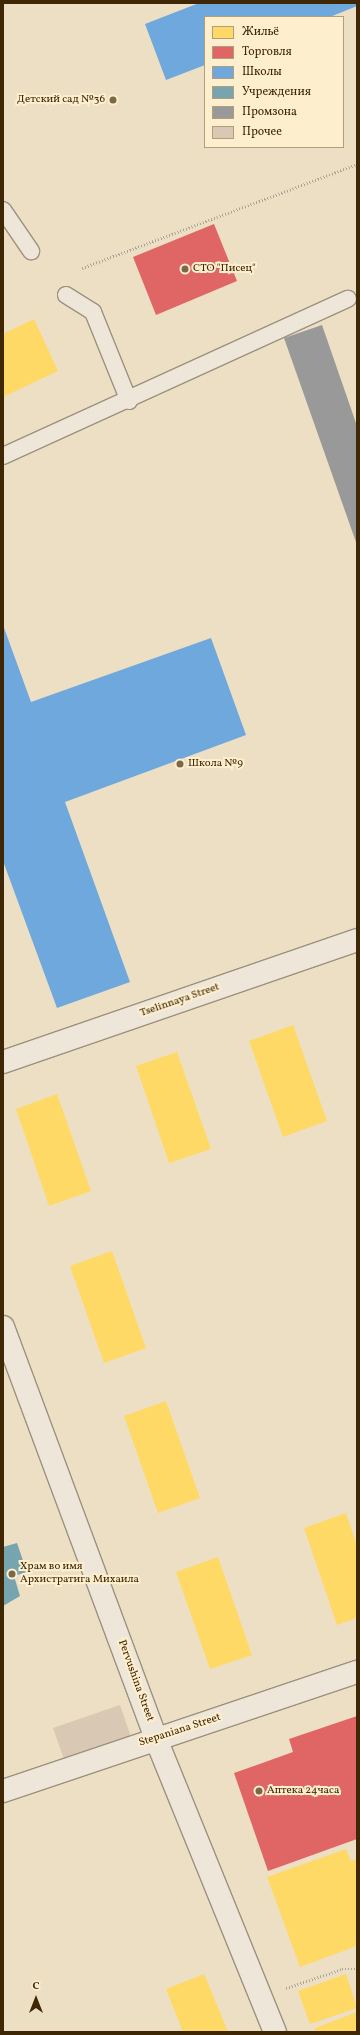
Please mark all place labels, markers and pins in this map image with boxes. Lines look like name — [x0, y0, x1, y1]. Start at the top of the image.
place label: Детский сад №36 — [17, 93, 105, 107]
marker: Детский сад №36 — [108, 95, 118, 105]
place label: СТО "Писец" — [193, 262, 256, 276]
marker: СТО "Писец" — [180, 264, 190, 274]
place label: Школа №9 — [188, 757, 243, 771]
marker: Школа №9 — [175, 759, 185, 769]
place label: Храм во имя Архистратига Михаила — [20, 1561, 139, 1587]
marker: Храм во имя Архистратига Михаила — [7, 1569, 17, 1579]
place label: Аптека 24часа — [267, 1784, 339, 1798]
marker: Аптека 24часа — [254, 1786, 264, 1796]

